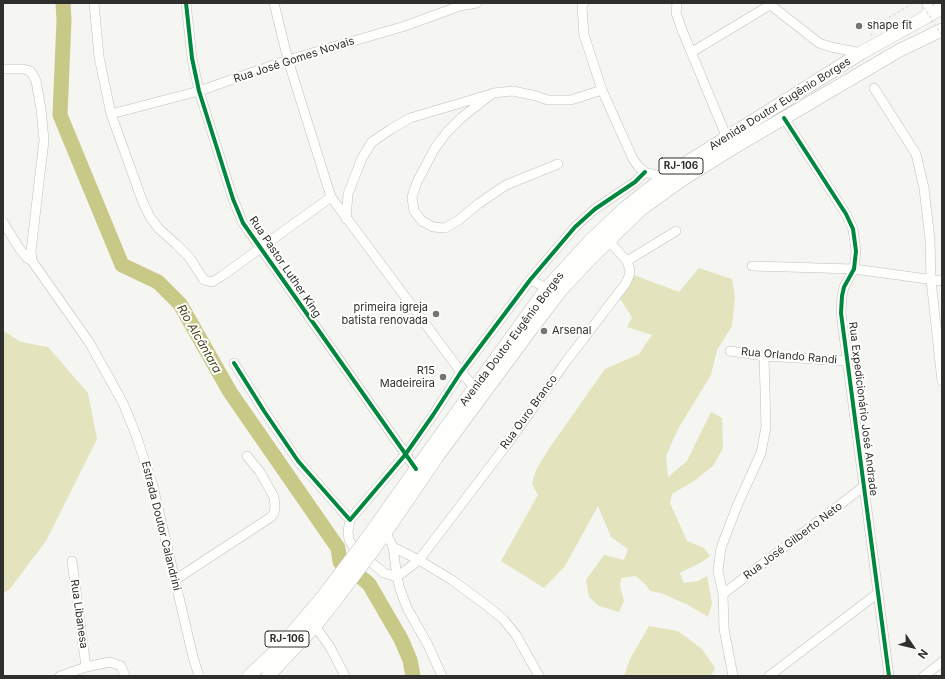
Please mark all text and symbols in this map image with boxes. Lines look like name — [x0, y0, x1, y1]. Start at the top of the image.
place label: shape fit — [867, 19, 912, 33]
marker: shape fit — [854, 21, 864, 31]
street label: Rua José Gomes Novais — [232, 34, 356, 86]
street label: Avenida Doutor Eugênio Borges — [707, 55, 853, 153]
road number: RJ-106 — [659, 158, 703, 174]
street label: Rua Pastor Luther King — [246, 214, 324, 320]
street label: Avenida Doutor Eugênio Borges — [457, 269, 567, 409]
place label: primeira igreja batista renovada — [342, 301, 428, 327]
water label: Rio Alcântara — [174, 302, 224, 376]
marker: primeira igreja batista renovada — [431, 309, 441, 319]
street label: Rua Expedicionário José Andrade — [846, 321, 880, 497]
place label: Arsenal — [552, 324, 591, 338]
marker: Arsenal — [539, 326, 549, 336]
street label: Rua Orlando Randi — [740, 345, 838, 367]
place label: R15 Madeireira — [380, 364, 435, 390]
marker: R15 Madeireira — [438, 372, 448, 382]
street label: Rua Ouro Branco — [498, 372, 560, 452]
street label: Estrada Doutor Calandrini — [138, 460, 184, 592]
street label: Rua José Gilberto Neto — [741, 500, 845, 582]
street label: Rua Libanesa — [68, 579, 90, 649]
north arrow — [893, 627, 933, 667]
road number: RJ-106 — [265, 631, 309, 647]
text: N — [915, 646, 931, 661]

